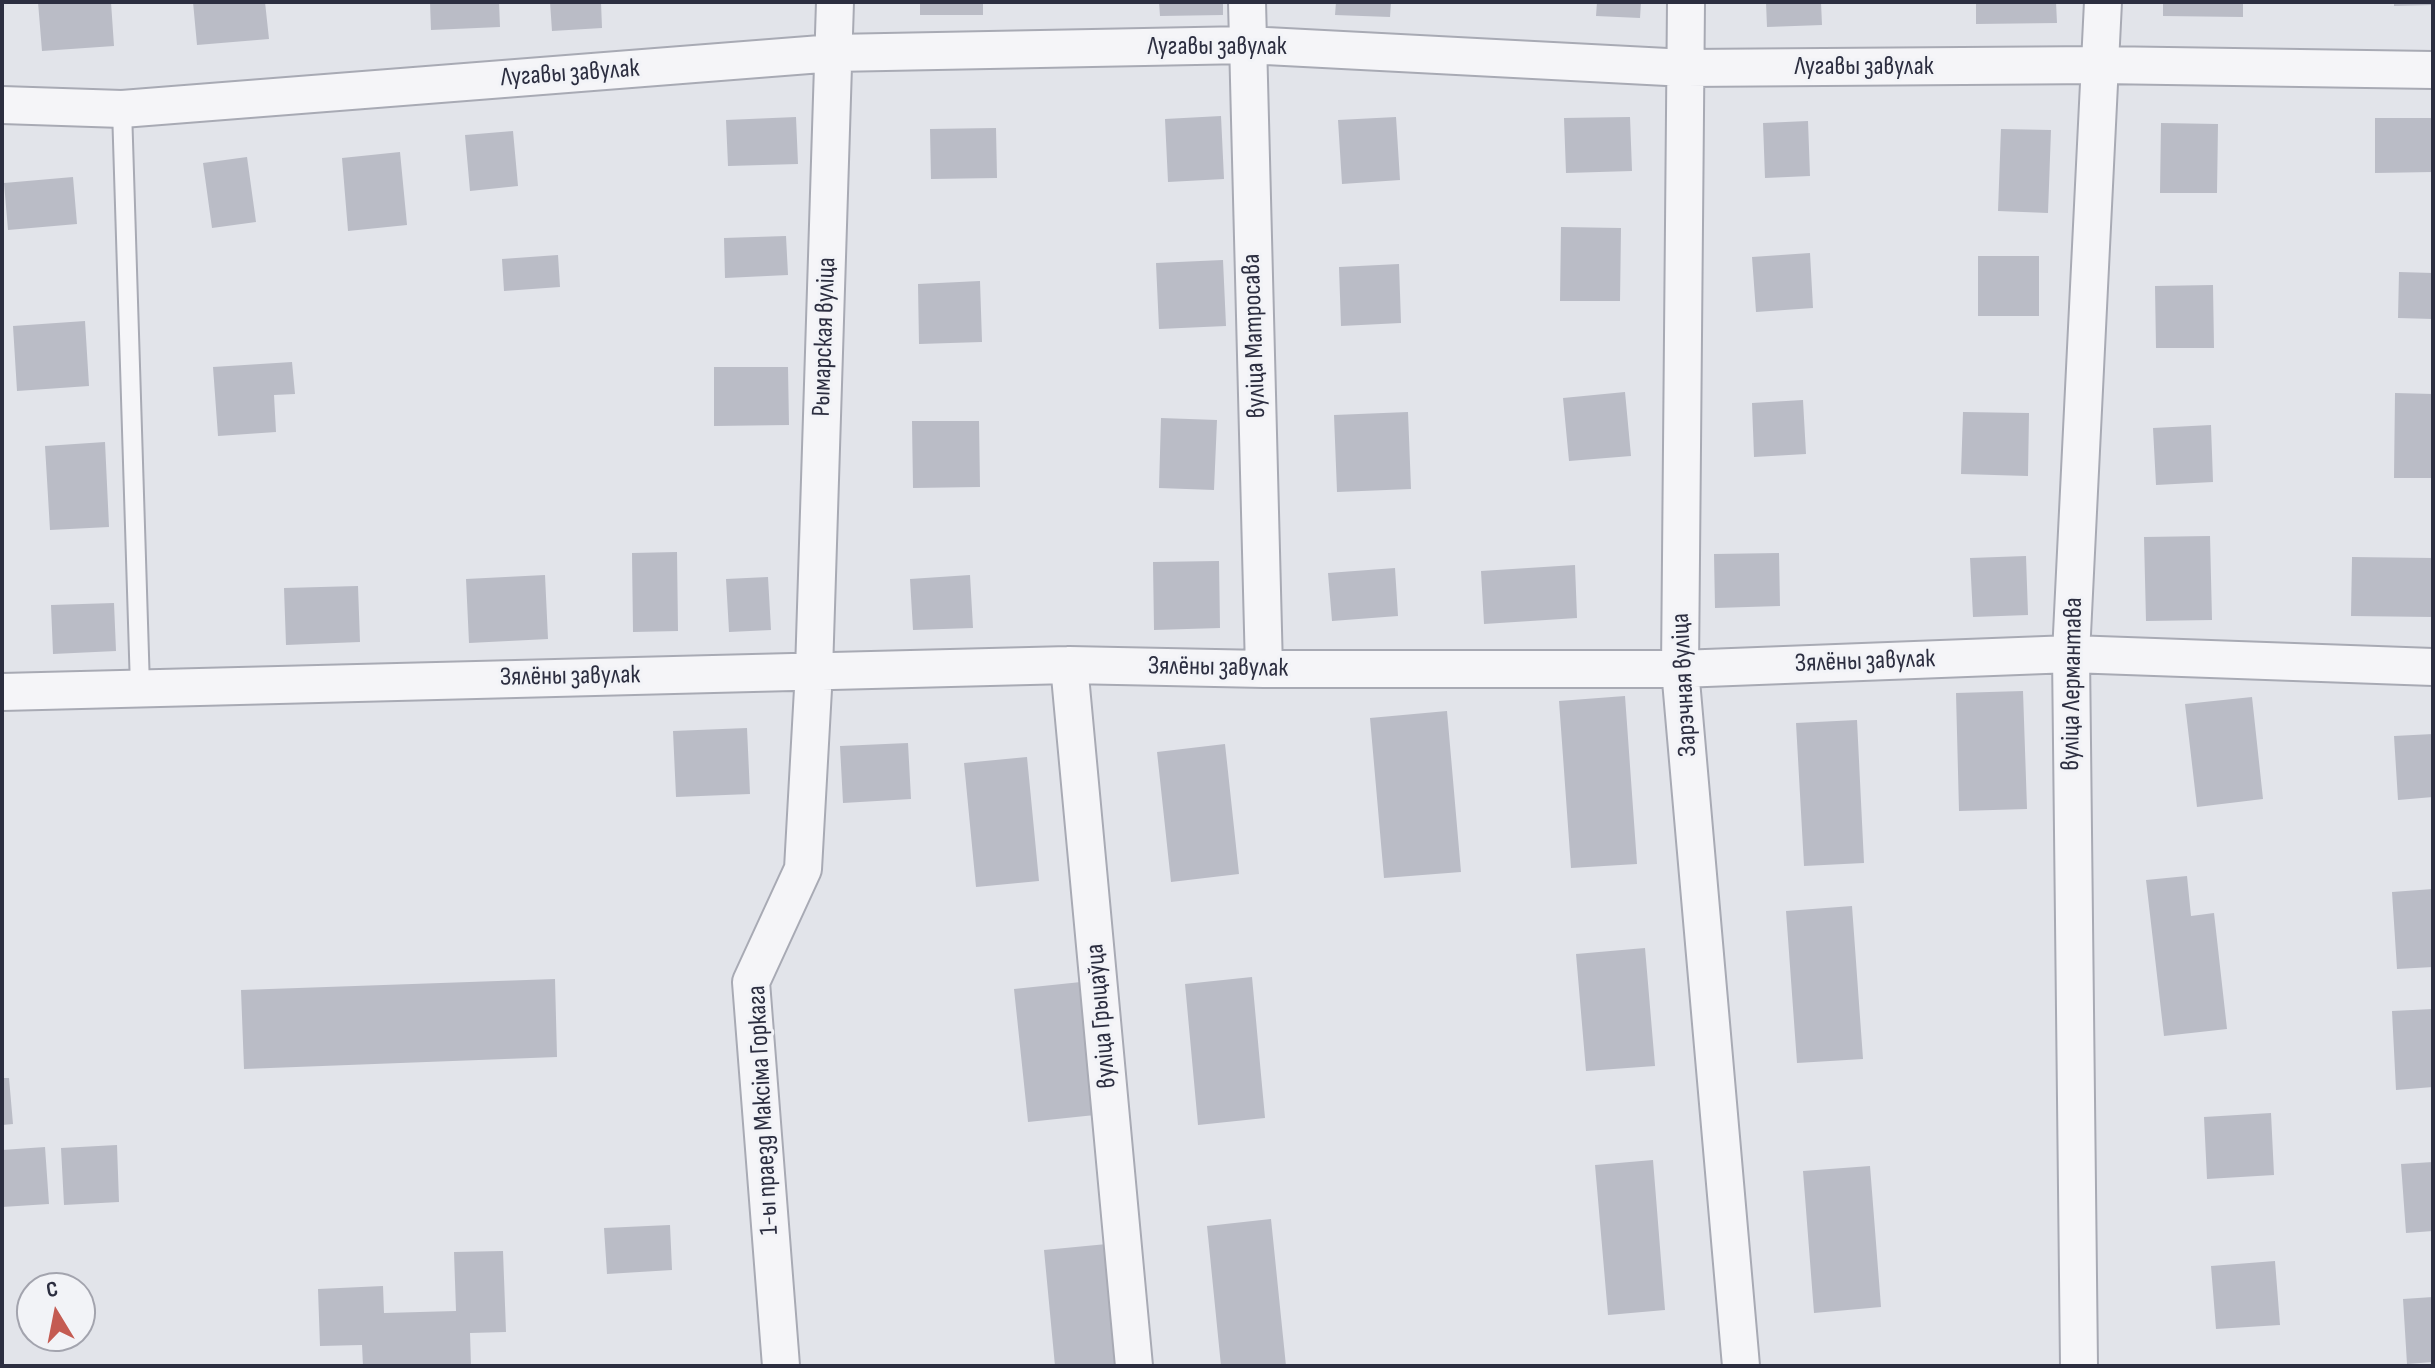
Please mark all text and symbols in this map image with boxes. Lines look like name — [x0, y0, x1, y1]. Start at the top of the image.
street label: Лугавы завулак — [1148, 31, 1286, 63]
street label: Лугавы завулак — [1795, 51, 1933, 83]
street label: Лугавы завулак — [500, 54, 640, 94]
street label: вуліца Матросава — [1237, 253, 1273, 419]
street label: Рымарская вуліца — [807, 257, 843, 417]
street label: вуліца Лермантава — [2056, 597, 2090, 771]
street label: Зарэчная вуліца — [1666, 612, 1704, 758]
street label: Зялёны завулак — [1794, 644, 1936, 680]
street label: Зялёны завулак — [1148, 651, 1288, 685]
street label: Зялёны завулак — [500, 660, 640, 694]
street label: вуліца Грыцаўца — [1080, 942, 1124, 1090]
street label: 1-ы праезд Максіма Горкага — [742, 984, 786, 1236]
north arrow — [16, 1272, 96, 1352]
text: С — [44, 1276, 60, 1304]

